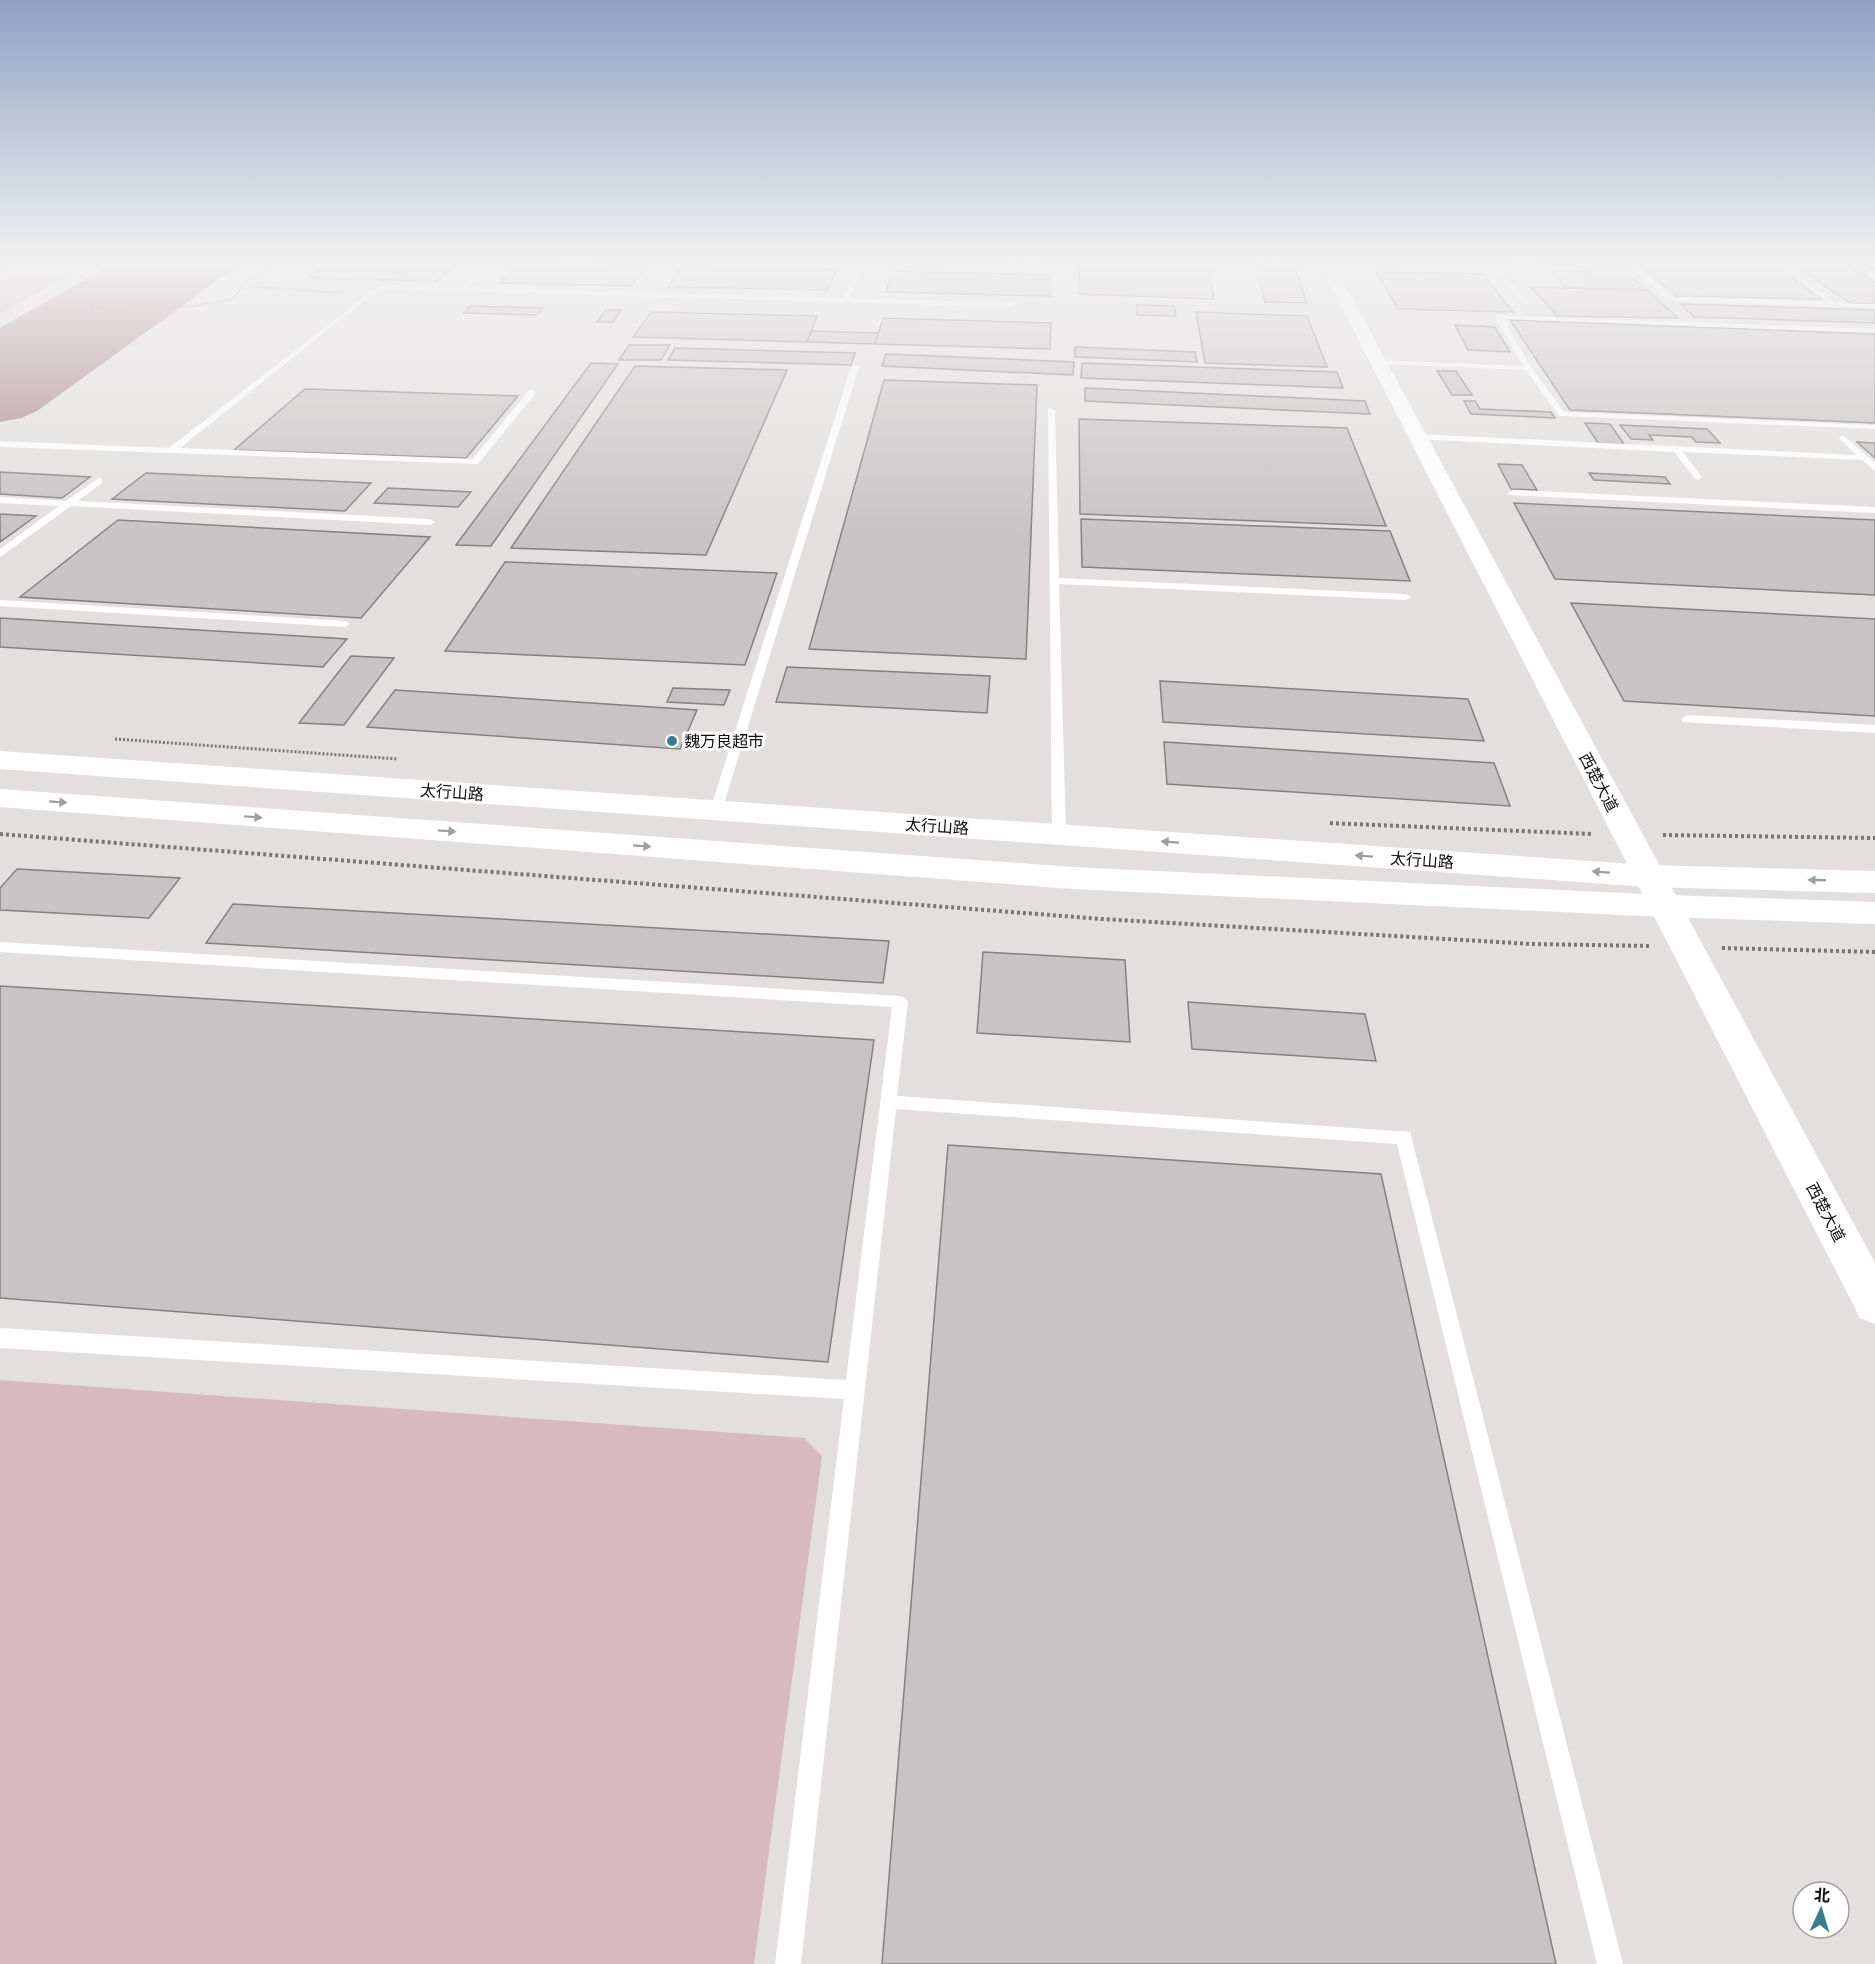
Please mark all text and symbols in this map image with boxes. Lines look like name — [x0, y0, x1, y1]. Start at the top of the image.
place label: 魏万良超市 — [684, 732, 764, 752]
marker: 魏万良超市 — [665, 734, 679, 748]
street label: 西楚大道 — [1574, 750, 1622, 815]
street label: 太行山路 — [419, 781, 485, 805]
one-way arrow — [49, 798, 68, 807]
one-way arrow — [243, 812, 262, 822]
street label: 太行山路 — [904, 815, 970, 839]
one-way arrow — [438, 827, 457, 836]
one-way arrow — [1160, 837, 1179, 847]
one-way arrow — [632, 841, 651, 851]
street label: 太行山路 — [1389, 849, 1455, 873]
one-way arrow — [1355, 851, 1374, 860]
one-way arrow — [1591, 867, 1610, 877]
one-way arrow — [1807, 876, 1826, 885]
street label: 西楚大道 — [1801, 1180, 1849, 1245]
north arrow — [1791, 1880, 1851, 1940]
text: 北 — [1813, 1885, 1831, 1907]

